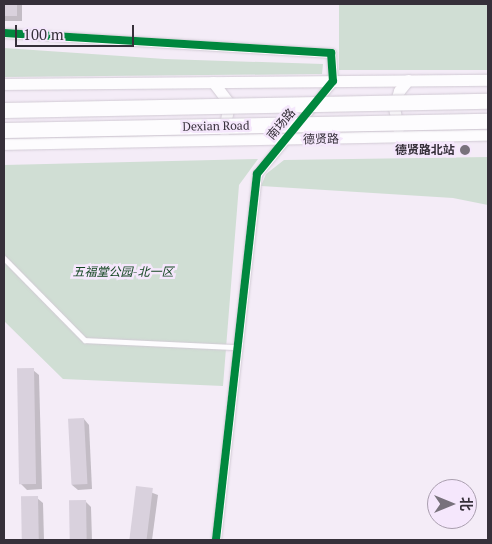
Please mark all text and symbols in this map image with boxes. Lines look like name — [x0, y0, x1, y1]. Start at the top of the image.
scale bar — [18, 15, 136, 47]
text: 100 m — [23, 24, 64, 44]
street label: 南场路 — [264, 106, 298, 142]
street label: Dexian Road — [182, 118, 250, 134]
street label: 德贤路 — [303, 131, 339, 147]
place label: 德贤路北站 — [395, 143, 455, 157]
marker: 德贤路北站 — [459, 144, 471, 156]
park label: 五福堂公园-北一区 — [72, 265, 174, 279]
north arrow — [427, 479, 477, 529]
text: 北 — [457, 497, 476, 511]

